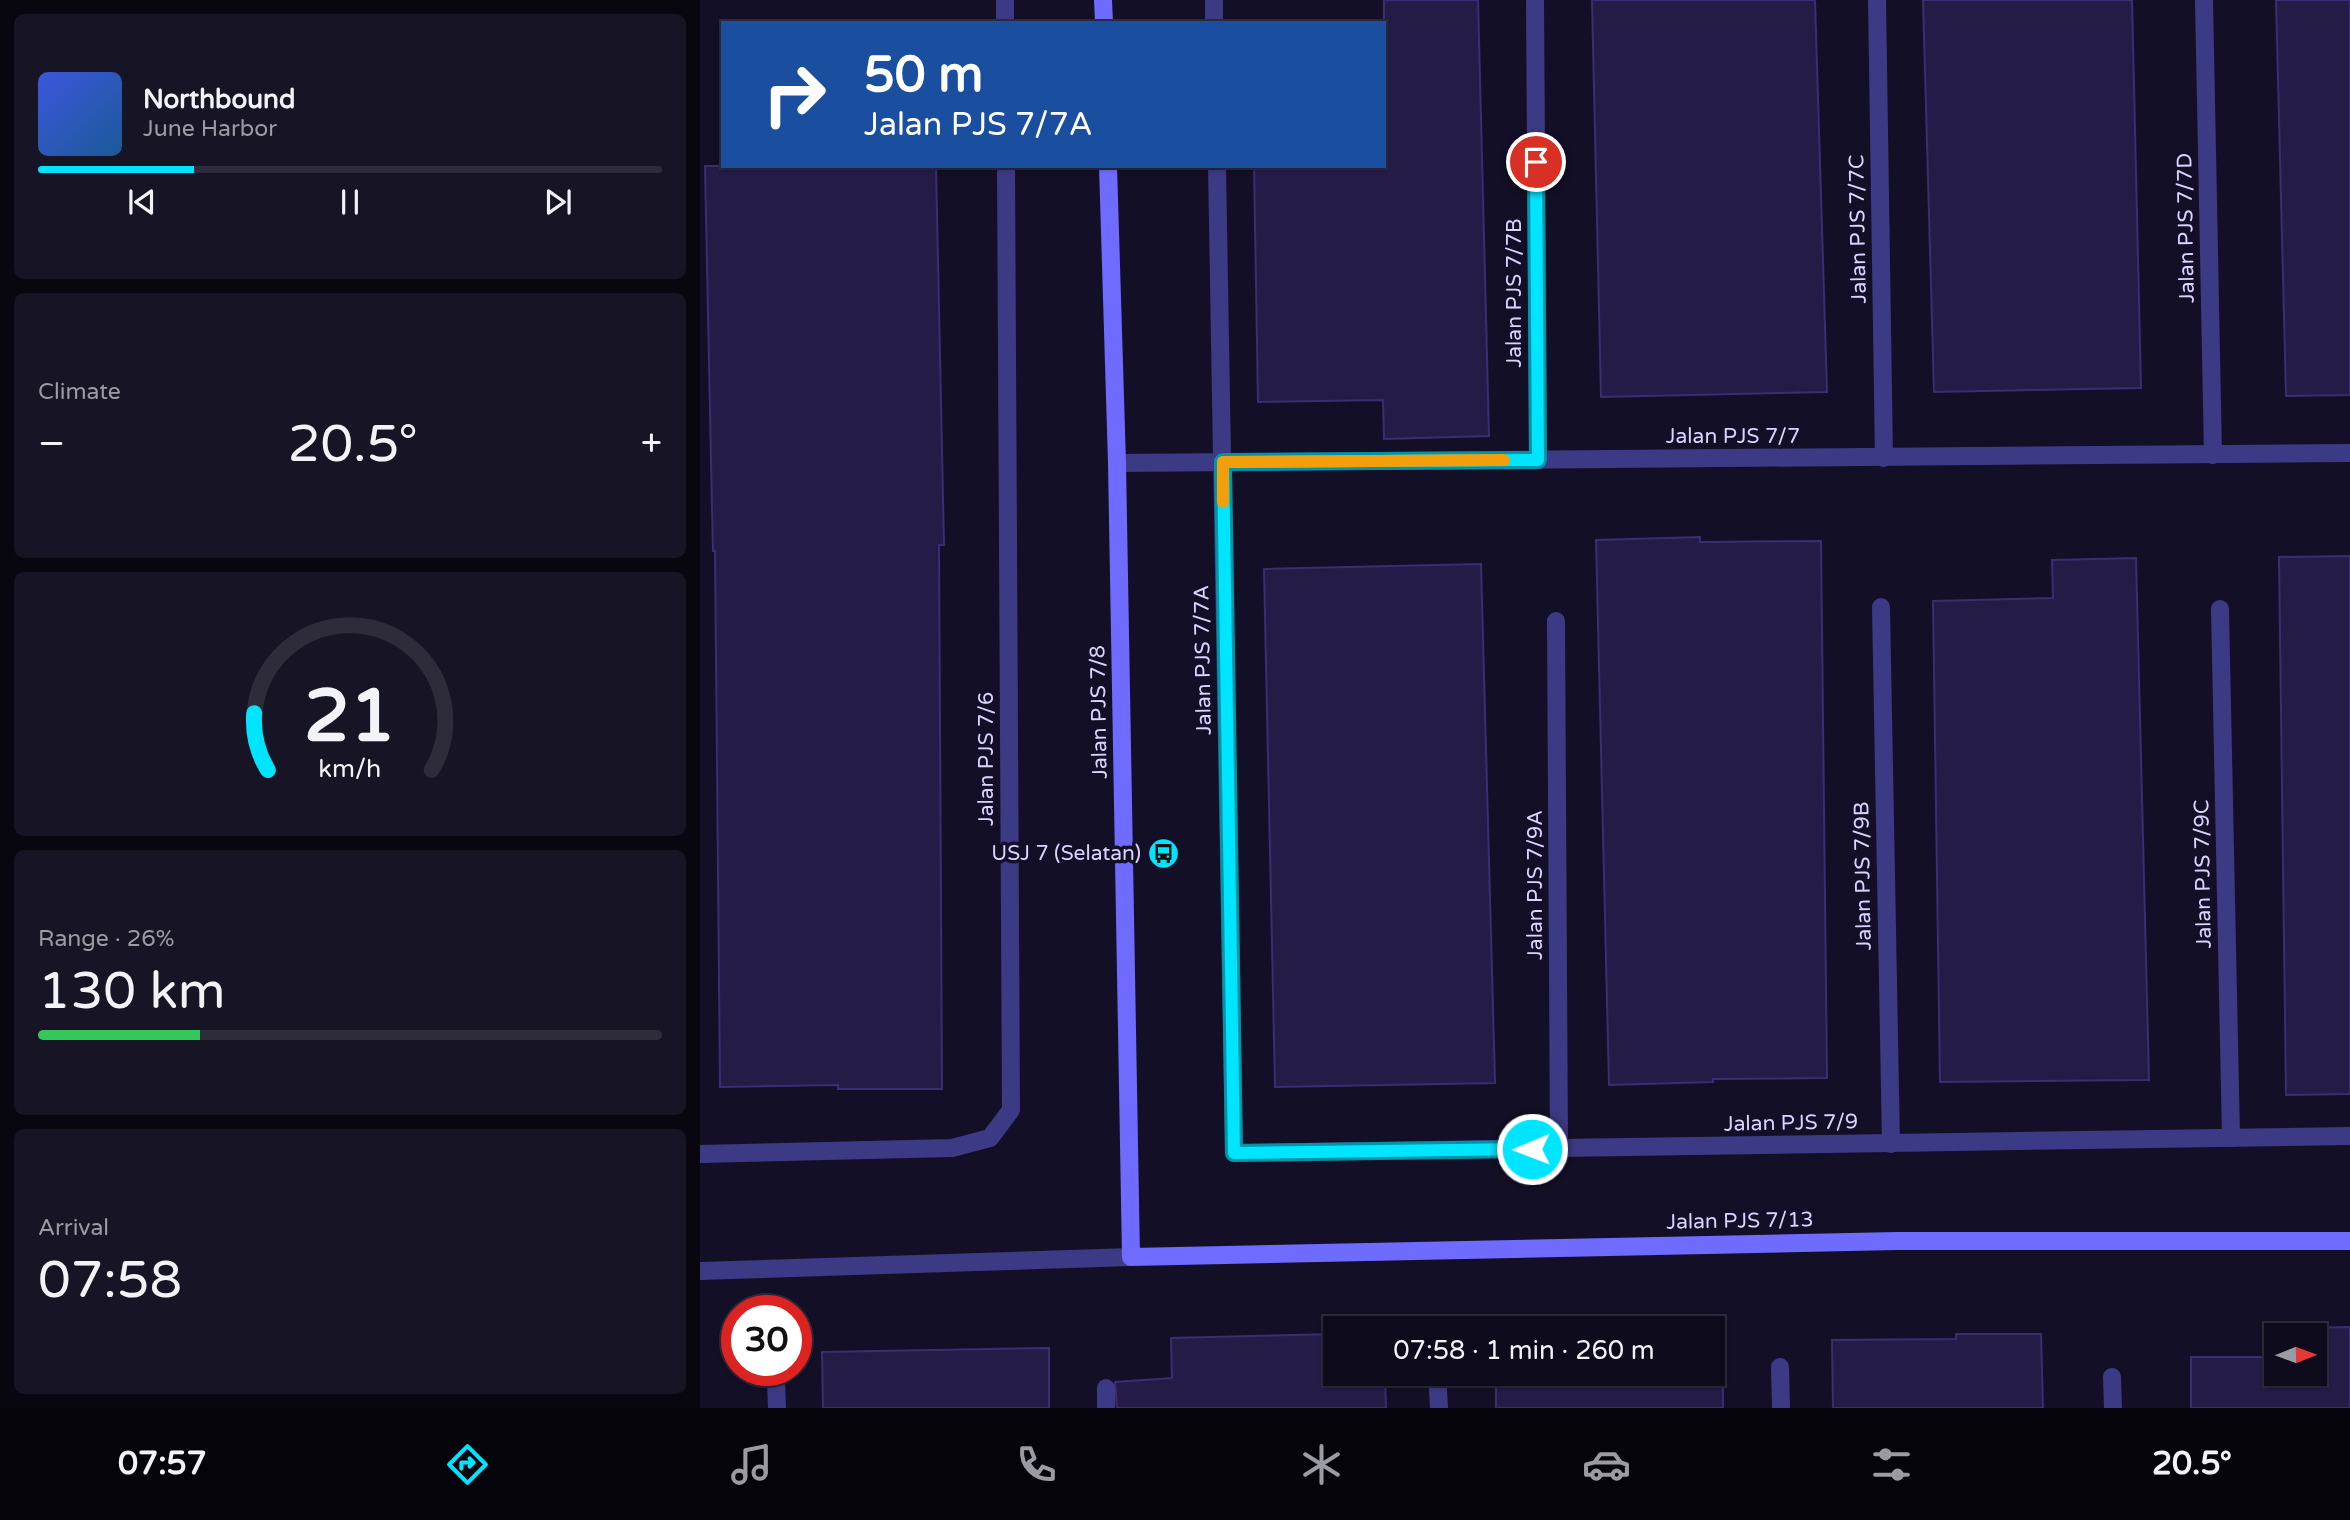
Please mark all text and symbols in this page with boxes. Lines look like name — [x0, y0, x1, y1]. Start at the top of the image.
text: 50 m — [864, 46, 983, 105]
icon: right — [749, 49, 840, 140]
text: Northbound — [143, 84, 295, 115]
text: Jalan PJS 7/7A — [864, 106, 1093, 144]
text: June Harbor — [143, 115, 277, 143]
pin — [1506, 132, 1566, 192]
icon: arrive — [1517, 143, 1555, 181]
street label: Jalan PJS 7/7D — [2172, 153, 2200, 303]
street label: Jalan PJS 7/7C — [1844, 154, 1872, 304]
icon: previous — [123, 183, 161, 221]
icon: pause — [331, 183, 369, 221]
icon: next — [539, 183, 577, 221]
street label: Jalan PJS 7/7B — [1502, 219, 1527, 367]
text: Climate — [38, 378, 121, 406]
text: 20.5° — [288, 413, 418, 476]
text: − — [38, 421, 65, 467]
text: + — [641, 421, 662, 467]
street label: Jalan PJS 7/7 — [1666, 424, 1800, 449]
street label: Jalan PJS 7/7A — [1189, 585, 1217, 735]
street label: Jalan PJS 7/8 — [1085, 645, 1113, 779]
text: 21 — [304, 673, 396, 761]
street label: Jalan PJS 7/6 — [974, 692, 999, 826]
text: km/h — [319, 754, 381, 784]
street label: Jalan PJS 7/9C — [2189, 799, 2217, 949]
street label: Jalan PJS 7/9B — [1849, 801, 1877, 951]
street label: Jalan PJS 7/9A — [1523, 810, 1548, 960]
bus stop icon: USJ 7 (Selatan) — [1147, 836, 1181, 870]
place label: USJ 7 (Selatan) — [991, 841, 1141, 866]
text: Range · 26% — [38, 925, 174, 953]
text: 130 km — [38, 960, 226, 1023]
street label: Jalan PJS 7/9 — [1724, 1109, 1858, 1137]
position arrow — [1495, 1112, 1569, 1186]
street label: Jalan PJS 7/13 — [1666, 1207, 1814, 1235]
text: Arrival — [38, 1214, 109, 1242]
text: 07:58 — [38, 1249, 182, 1312]
speed limit sign: 30 — [721, 1295, 812, 1386]
north arrow — [2264, 1323, 2328, 1386]
map controls — [2264, 1323, 2327, 1386]
text: 07:58 · 1 min · 260 m — [1393, 1335, 1655, 1366]
icon: directions — [443, 1440, 492, 1489]
icon: music — [727, 1440, 776, 1489]
icon: phone — [1012, 1440, 1061, 1489]
icon: climate — [1297, 1440, 1346, 1489]
icon: car — [1582, 1440, 1631, 1489]
icon: filters — [1867, 1440, 1916, 1489]
text: 07:57 — [118, 1445, 207, 1483]
text: 20.5° — [2152, 1445, 2232, 1483]

